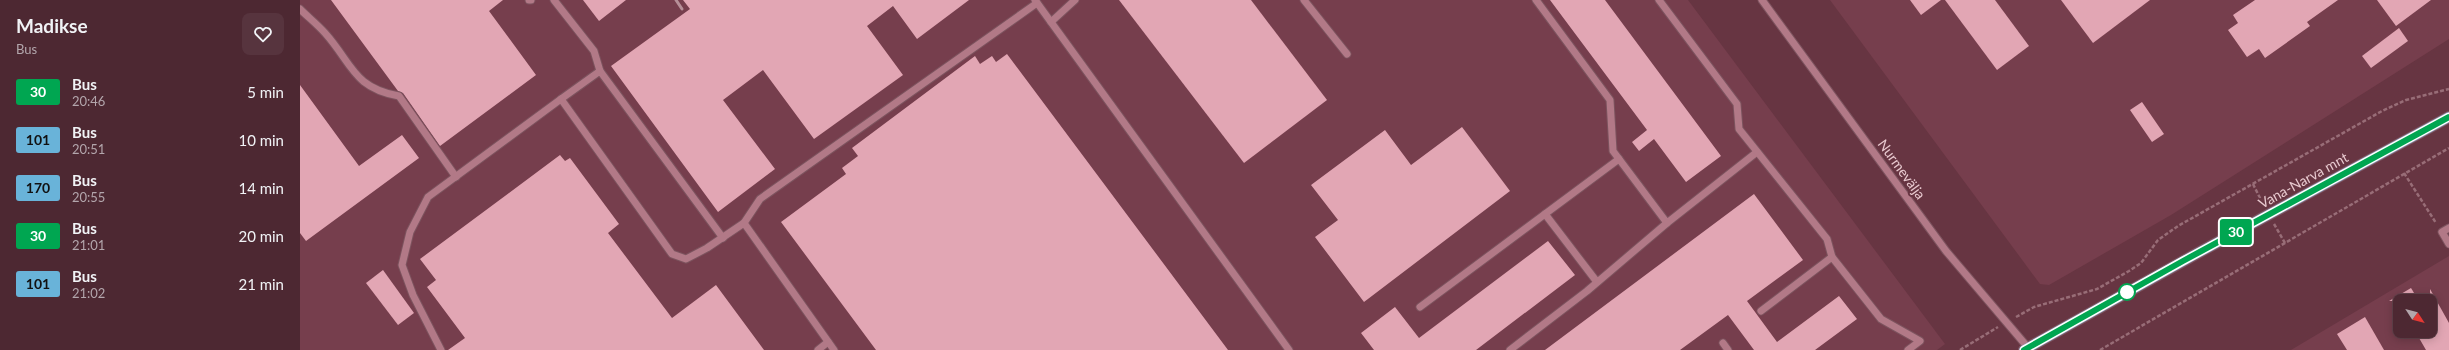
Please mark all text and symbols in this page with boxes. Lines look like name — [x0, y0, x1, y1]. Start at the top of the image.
button: heart — [242, 13, 284, 55]
text: Madikse — [16, 14, 88, 37]
text: Bus — [16, 41, 37, 57]
text: Bus — [72, 75, 97, 93]
text: 30 — [30, 83, 46, 100]
text: 5 min — [247, 83, 284, 101]
text: 20:46 — [72, 93, 105, 109]
text: Bus — [72, 123, 97, 141]
text: 101 — [26, 131, 50, 148]
text: 10 min — [238, 131, 284, 149]
street label: Nurmevälja — [1875, 136, 1929, 202]
text: 20:51 — [72, 141, 105, 157]
street label: Vana-Narva mnt — [2255, 148, 2351, 212]
text: Bus — [72, 171, 97, 189]
text: 170 — [26, 179, 50, 196]
text: 14 min — [238, 179, 284, 197]
text: 20:55 — [72, 189, 105, 205]
text: Bus — [72, 219, 97, 237]
line badge: 30 — [2218, 219, 2254, 245]
text: 30 — [2228, 223, 2244, 240]
text: 30 — [30, 227, 46, 244]
text: 20 min — [238, 227, 284, 245]
text: 21:01 — [72, 237, 105, 253]
text: Bus — [72, 267, 97, 285]
text: 101 — [26, 275, 50, 292]
text: 21 min — [238, 275, 284, 293]
unlabelled marker — [2118, 283, 2136, 301]
text: 21:02 — [72, 285, 105, 301]
north arrow — [2393, 294, 2437, 338]
map controls — [2393, 294, 2437, 338]

